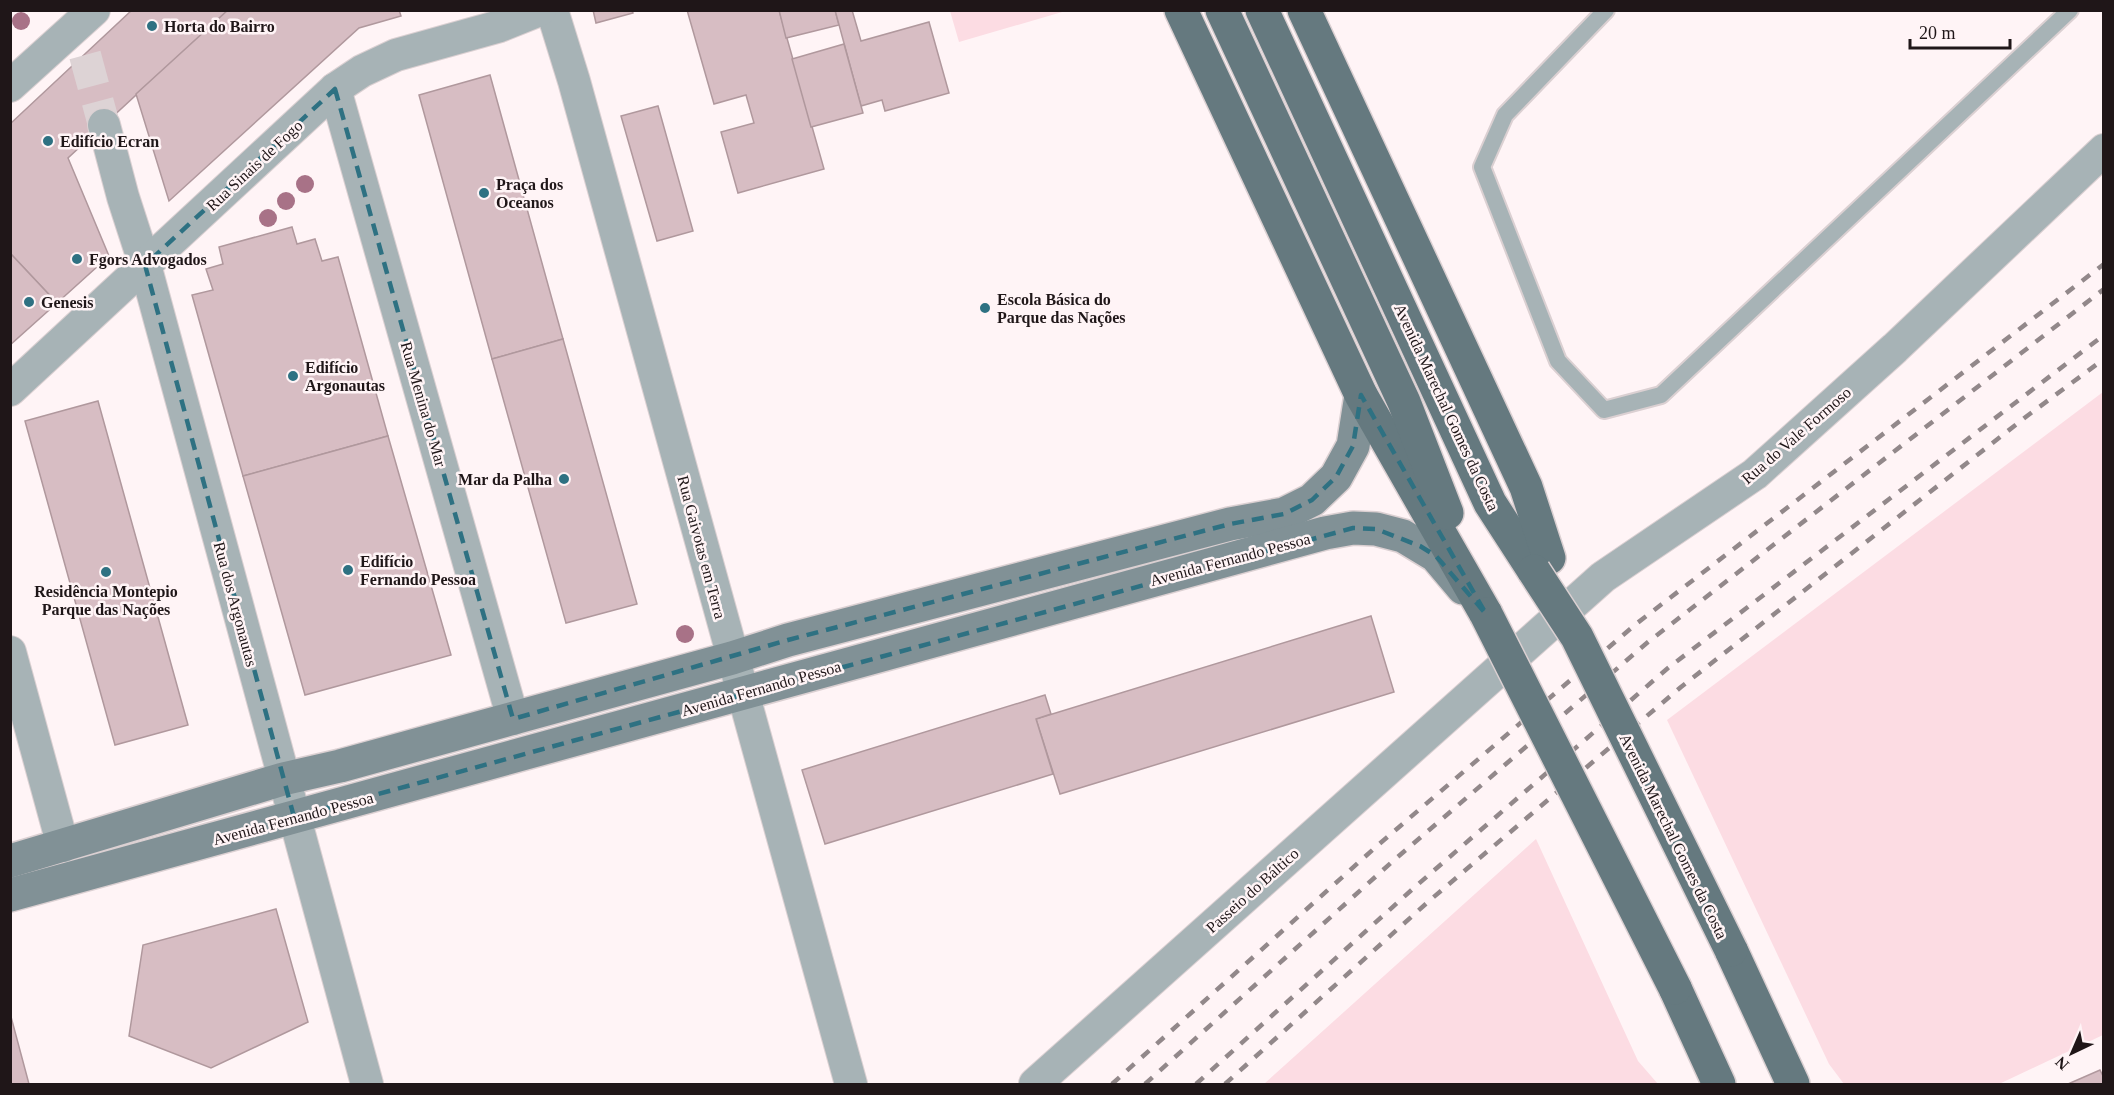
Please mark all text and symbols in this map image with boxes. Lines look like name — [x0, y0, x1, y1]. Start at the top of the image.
scale bar — [1910, 12, 2010, 50]
place label: Horta do Bairro — [164, 18, 275, 35]
marker: Horta do Bairro — [145, 19, 159, 33]
text: 20 m — [1919, 23, 1956, 43]
street label: Rua Sinais de Fogo — [203, 117, 306, 215]
place label: Edifício Ecran — [60, 133, 159, 150]
marker: Edifício Ecran — [41, 134, 55, 148]
place label: Praça dos Oceanos — [496, 176, 563, 211]
marker: Praça dos Oceanos — [477, 186, 491, 200]
place label: Fgors Advogados — [89, 251, 207, 269]
marker: Fgors Advogados — [70, 252, 84, 266]
place label: Escola Básica do Parque das Nações — [997, 291, 1126, 327]
place label: Genesis — [41, 294, 93, 311]
marker: Genesis — [22, 295, 36, 309]
marker: Escola Básica do Parque das Nações — [978, 301, 992, 315]
street label: Avenida Marechal Gomes da Costa — [1391, 301, 1502, 513]
street label: Rua Menina do Mar — [398, 340, 450, 469]
place label: Edifício Argonautas — [305, 359, 385, 395]
marker: Edifício Argonautas — [286, 369, 300, 383]
street label: Rua do Vale Formoso — [1738, 383, 1854, 487]
place label: Mar da Palha — [458, 471, 552, 488]
marker: Mar da Palha — [557, 472, 571, 486]
street label: Rua Gaivotas em Terra — [674, 474, 729, 621]
street label: Avenida Fernando Pessoa — [1148, 530, 1312, 589]
street label: Rua dos Argonautas — [210, 540, 260, 669]
place label: Edifício Fernando Pessoa — [360, 553, 476, 588]
marker: Edifício Fernando Pessoa — [341, 563, 355, 577]
marker: Residência Montepio Parque das Nações — [99, 565, 113, 579]
place label: Residência Montepio Parque das Nações — [34, 583, 178, 619]
street label: Avenida Fernando Pessoa — [679, 658, 843, 719]
street label: Avenida Marechal Gomes da Costa — [1616, 731, 1731, 942]
street label: Avenida Fernando Pessoa — [211, 789, 375, 848]
street label: Passeio do Báltico — [1203, 845, 1302, 936]
north arrow — [2042, 1023, 2102, 1083]
text: N — [2052, 1053, 2072, 1074]

